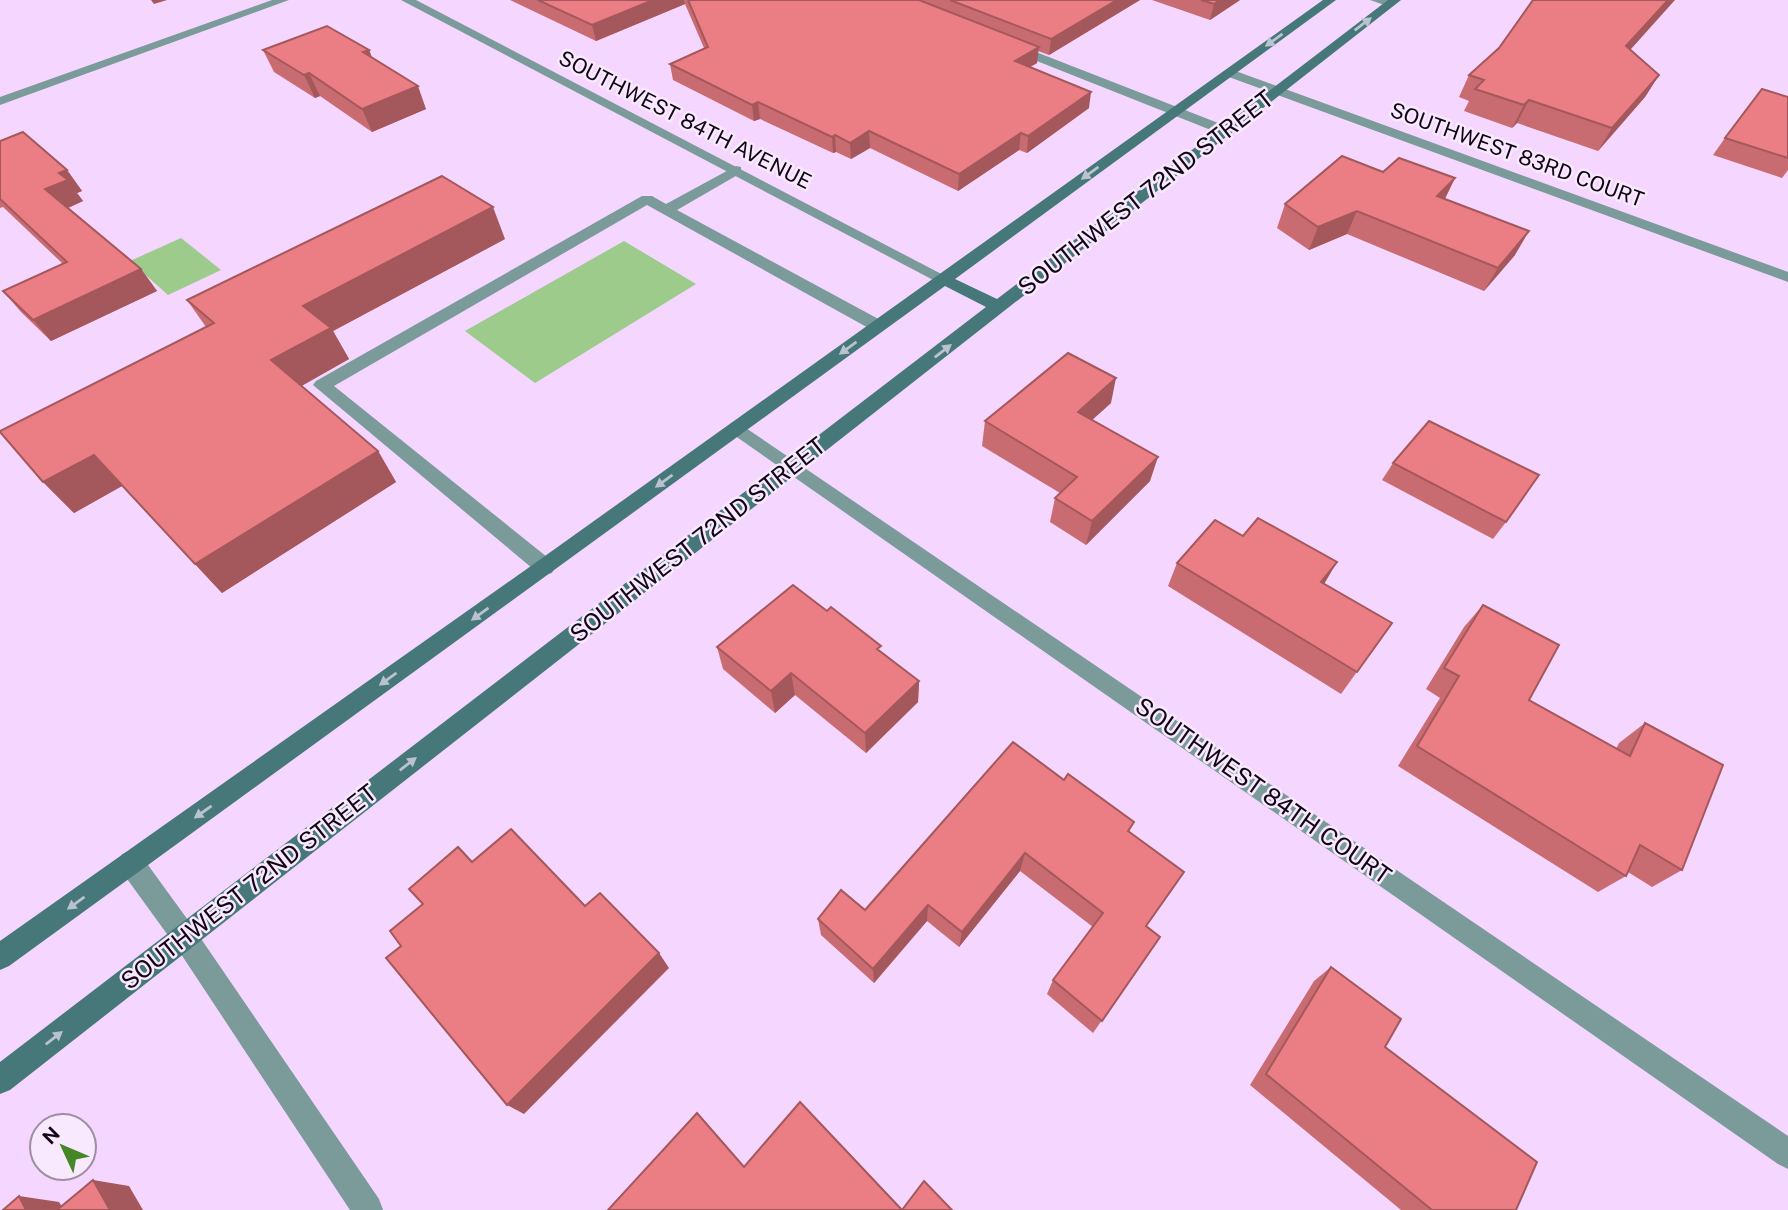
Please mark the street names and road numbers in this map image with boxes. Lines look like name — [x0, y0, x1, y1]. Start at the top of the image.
street label: SOUTHWEST 84TH AVENUE — [555, 45, 816, 194]
street label: SOUTHWEST 72ND STREET — [1012, 84, 1279, 301]
street label: SOUTHWEST 83RD COURT — [1387, 97, 1647, 212]
street label: SOUTHWEST 72ND STREET — [564, 431, 831, 648]
street label: SOUTHWEST 84TH COURT — [1130, 691, 1397, 889]
street label: SOUTHWEST 72ND STREET — [115, 778, 382, 995]

